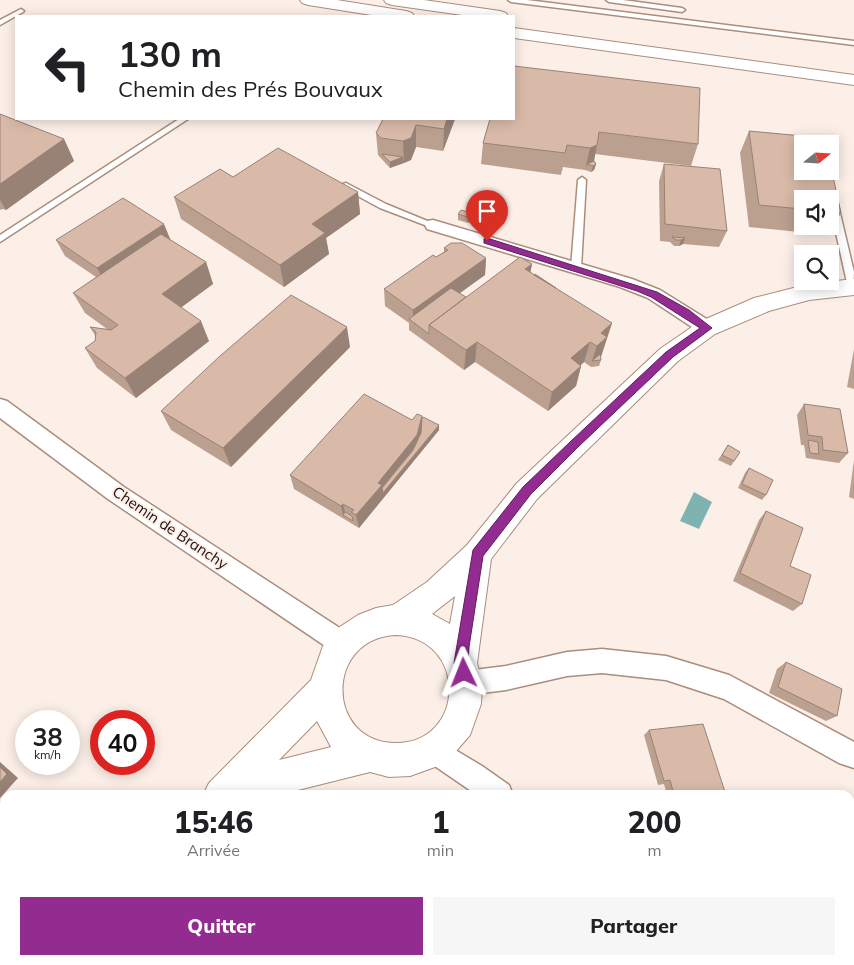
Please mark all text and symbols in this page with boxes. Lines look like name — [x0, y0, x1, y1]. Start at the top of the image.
text: 130 m — [118, 32, 222, 76]
icon: left — [35, 35, 100, 100]
text: Chemin des Prés Bouvaux — [118, 75, 383, 103]
north arrow — [794, 135, 839, 180]
map controls — [794, 135, 839, 290]
pin — [466, 190, 508, 241]
button: sound — [794, 190, 839, 235]
icon: arrive — [473, 197, 501, 225]
button: search — [794, 245, 839, 290]
street label: Chemin de Branchy — [109, 482, 232, 573]
position arrow — [437, 646, 489, 698]
speed limit sign: 40 — [90, 710, 155, 775]
text: 38 — [32, 721, 63, 752]
text: km/h — [34, 747, 61, 762]
text: 15:46 — [173, 803, 253, 841]
text: 1 — [431, 803, 449, 841]
text: 200 — [628, 803, 682, 841]
text: Arrivée — [187, 840, 240, 860]
text: min — [427, 840, 454, 860]
text: m — [647, 840, 662, 860]
button: Quitter — [20, 897, 423, 955]
button: Partager — [433, 897, 835, 955]

